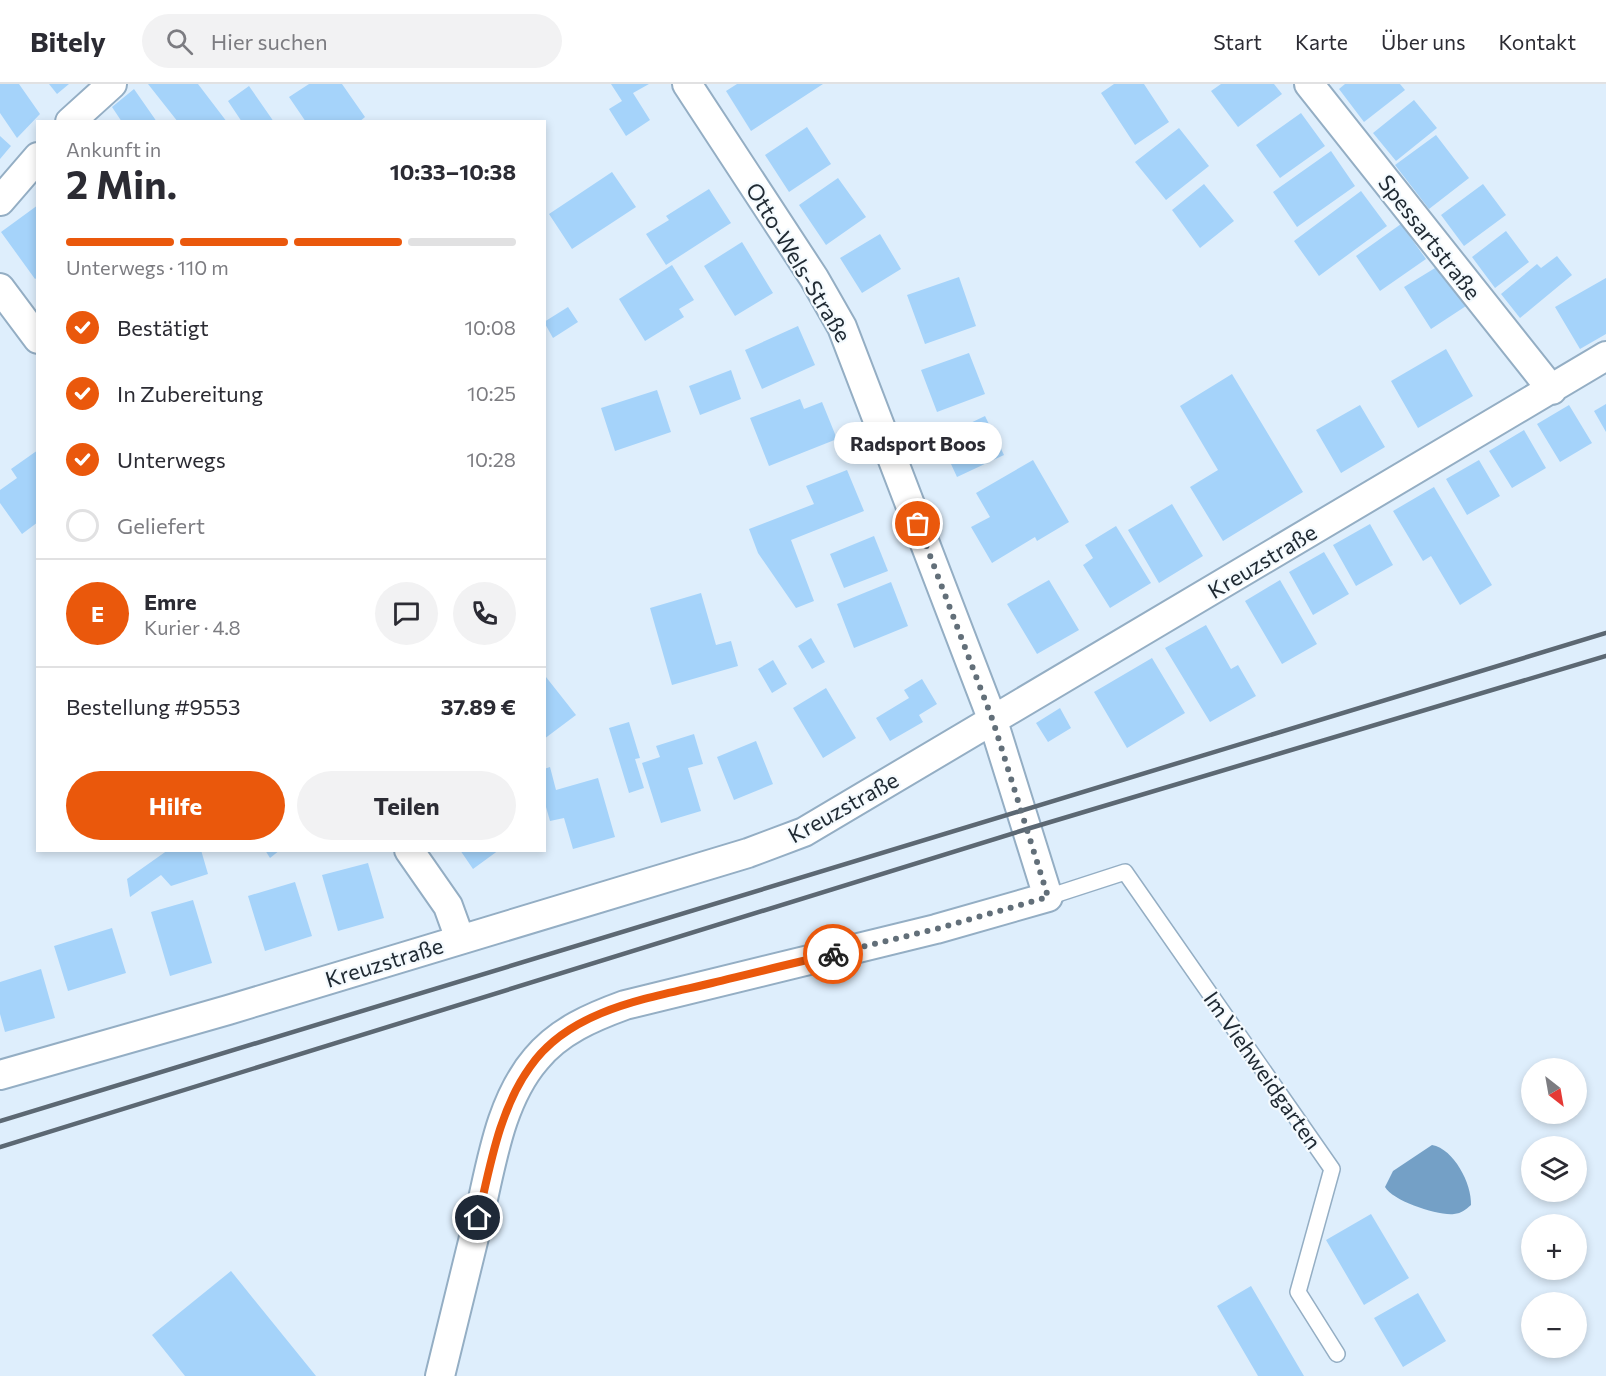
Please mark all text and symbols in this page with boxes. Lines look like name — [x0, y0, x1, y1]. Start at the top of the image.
search box — [142, 14, 562, 68]
text: Bitely — [30, 24, 106, 58]
icon: search — [163, 25, 196, 58]
text: Hier suchen — [211, 28, 328, 55]
text: Start — [1213, 29, 1262, 54]
text: Karte — [1295, 29, 1348, 54]
text: Über uns — [1381, 29, 1465, 54]
text: Kontakt — [1498, 29, 1576, 54]
text: Ankunft in — [66, 137, 161, 161]
text: 10:33–10:38 — [390, 158, 516, 185]
text: 2 Min. — [66, 159, 177, 207]
street label: Spessartstraße — [1373, 169, 1487, 305]
street label: Otto-Wels-Straße — [741, 177, 857, 347]
text: Unterwegs · 110 m — [66, 255, 229, 279]
icon: check — [66, 311, 99, 344]
text: Bestätigt — [117, 314, 209, 341]
text: 10:08 — [464, 315, 516, 339]
icon: check — [66, 377, 99, 410]
text: In Zubereitung — [117, 380, 263, 407]
text: 10:25 — [467, 381, 516, 405]
callout: Radsport Boos — [834, 422, 1002, 464]
text: Radsport Boos — [850, 431, 986, 455]
icon: check — [66, 443, 99, 476]
text: Unterwegs — [117, 446, 226, 473]
text: 10:28 — [467, 447, 516, 471]
pin — [892, 498, 943, 549]
icon: bag — [901, 507, 934, 540]
text: Geliefert — [117, 512, 205, 539]
street label: Kreuzstraße — [1203, 518, 1321, 604]
button: chat — [375, 582, 438, 645]
button: phone — [453, 582, 516, 645]
text: Emre — [144, 588, 197, 615]
text: E — [91, 600, 104, 627]
text: Kurier · 4.8 — [144, 615, 241, 639]
text: Bestellung #9553 — [66, 693, 241, 720]
text: 37.89 € — [441, 693, 516, 720]
street label: Kreuzstraße — [783, 766, 903, 848]
button: Hilfe — [66, 771, 285, 840]
button: Teilen — [297, 771, 516, 840]
courier — [803, 924, 863, 984]
street label: Kreuzstraße — [322, 931, 446, 993]
icon: bike — [817, 938, 850, 971]
street label: Im Viehweidgarten — [1198, 986, 1328, 1154]
north arrow — [1521, 1058, 1587, 1124]
map controls — [1521, 1058, 1587, 1358]
button: layers — [1521, 1136, 1587, 1202]
pin — [452, 1192, 503, 1243]
icon: home — [461, 1201, 494, 1234]
button: + — [1521, 1214, 1587, 1280]
button: − — [1521, 1292, 1587, 1358]

